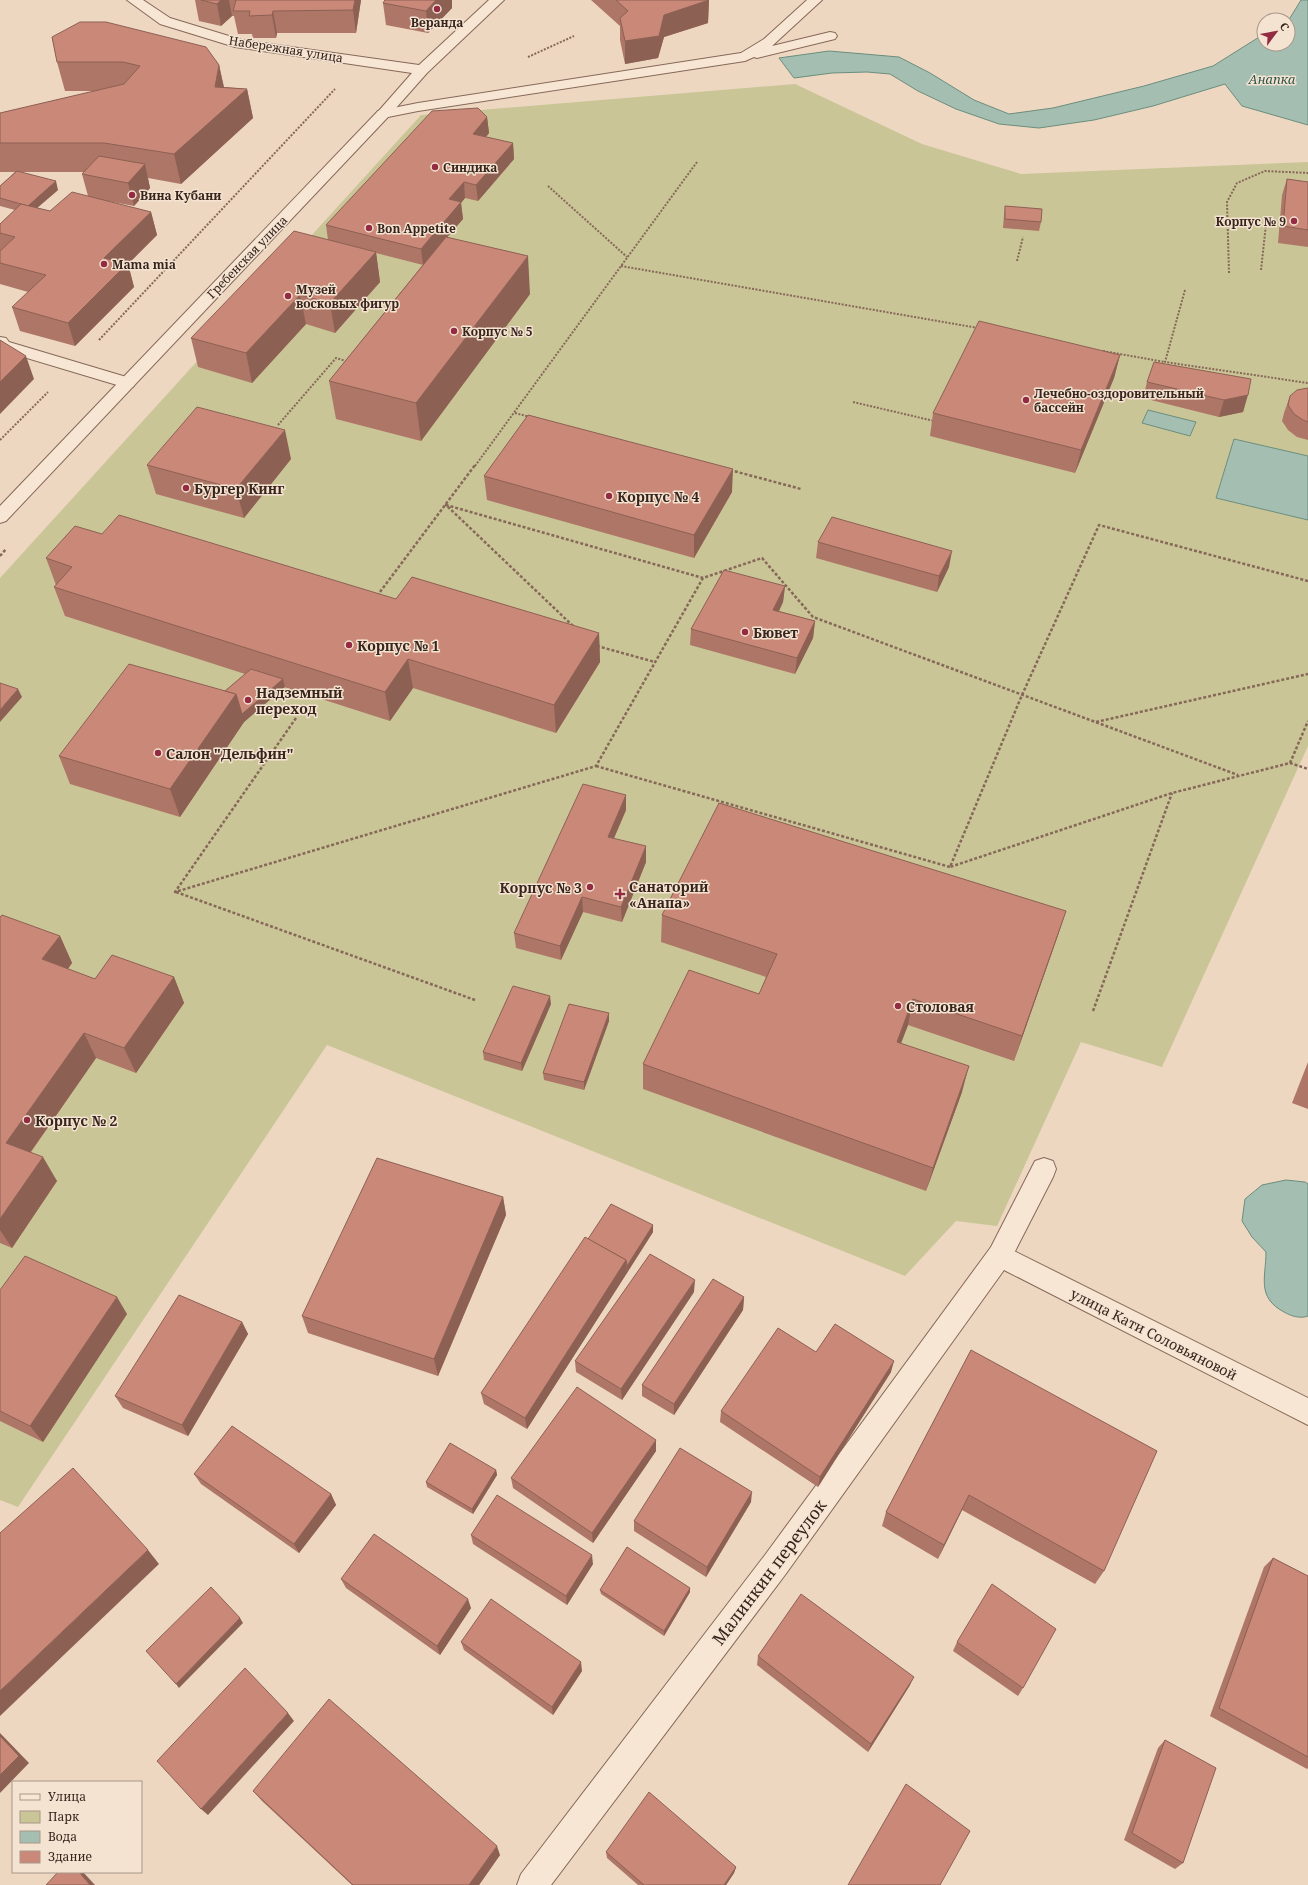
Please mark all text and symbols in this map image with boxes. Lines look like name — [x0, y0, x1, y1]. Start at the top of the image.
marker: Веранда — [432, 4, 442, 14]
north arrow — [1256, 12, 1296, 52]
place label: Веранда — [411, 14, 463, 31]
text: С — [1277, 19, 1293, 33]
street label: Набережная улица — [228, 32, 344, 66]
water label: Анапка — [1248, 70, 1296, 88]
place label: Синдика — [443, 159, 497, 176]
marker: Синдика — [430, 162, 440, 172]
place label: Вина Кубани — [140, 187, 221, 204]
marker: Вина Кубани — [127, 190, 137, 200]
street label: Гребенская улица — [203, 212, 291, 302]
place label: Корпус № 9 — [1215, 213, 1286, 230]
marker: Корпус № 9 — [1289, 216, 1299, 226]
place label: Bon Appetite — [377, 220, 456, 237]
marker: Bon Appetite — [364, 223, 374, 233]
place label: Mama mia — [112, 256, 176, 273]
marker: Mama mia — [99, 259, 109, 269]
place label: Музей восковых фигур — [296, 281, 399, 312]
marker: Музей восковых фигур — [283, 291, 293, 301]
place label: Корпус № 5 — [462, 323, 533, 340]
marker: Корпус № 5 — [449, 326, 459, 336]
place label: Лечебно-оздоровительный бассейн — [1034, 385, 1204, 416]
marker: Лечебно-оздоровительный бассейн — [1021, 395, 1031, 405]
place label: Бургер Кинг — [194, 479, 284, 498]
marker: Бургер Кинг — [181, 483, 191, 493]
place label: Корпус № 4 — [617, 487, 699, 506]
marker: Корпус № 4 — [604, 491, 614, 501]
place label: Бювет — [753, 623, 798, 642]
marker: Бювет — [740, 627, 750, 637]
place label: Корпус № 1 — [357, 636, 439, 655]
marker: Корпус № 1 — [344, 640, 354, 650]
place label: Надземный переход — [256, 683, 343, 718]
marker: Надземный переход — [243, 695, 253, 705]
place label: Салон "Дельфин" — [166, 744, 294, 763]
marker: Салон "Дельфин" — [153, 748, 163, 758]
place label: Санаторий «Анапа» — [629, 877, 709, 912]
place label: Корпус № 3 — [500, 878, 582, 897]
marker: Корпус № 3 — [585, 882, 595, 892]
marker: Санаторий «Анапа» — [614, 888, 626, 900]
place label: Столовая — [906, 997, 974, 1016]
marker: Столовая — [893, 1001, 903, 1011]
place label: Корпус № 2 — [35, 1111, 117, 1130]
marker: Корпус № 2 — [22, 1115, 32, 1125]
street label: улица Кати Соловьяновой — [1067, 1284, 1241, 1384]
street label: Малинкин переулок — [707, 1494, 832, 1650]
legend — [12, 1781, 142, 1873]
text: Улица — [48, 1788, 86, 1805]
text: Парк — [48, 1808, 80, 1825]
text: Вода — [48, 1828, 77, 1845]
text: Здание — [48, 1848, 92, 1865]

